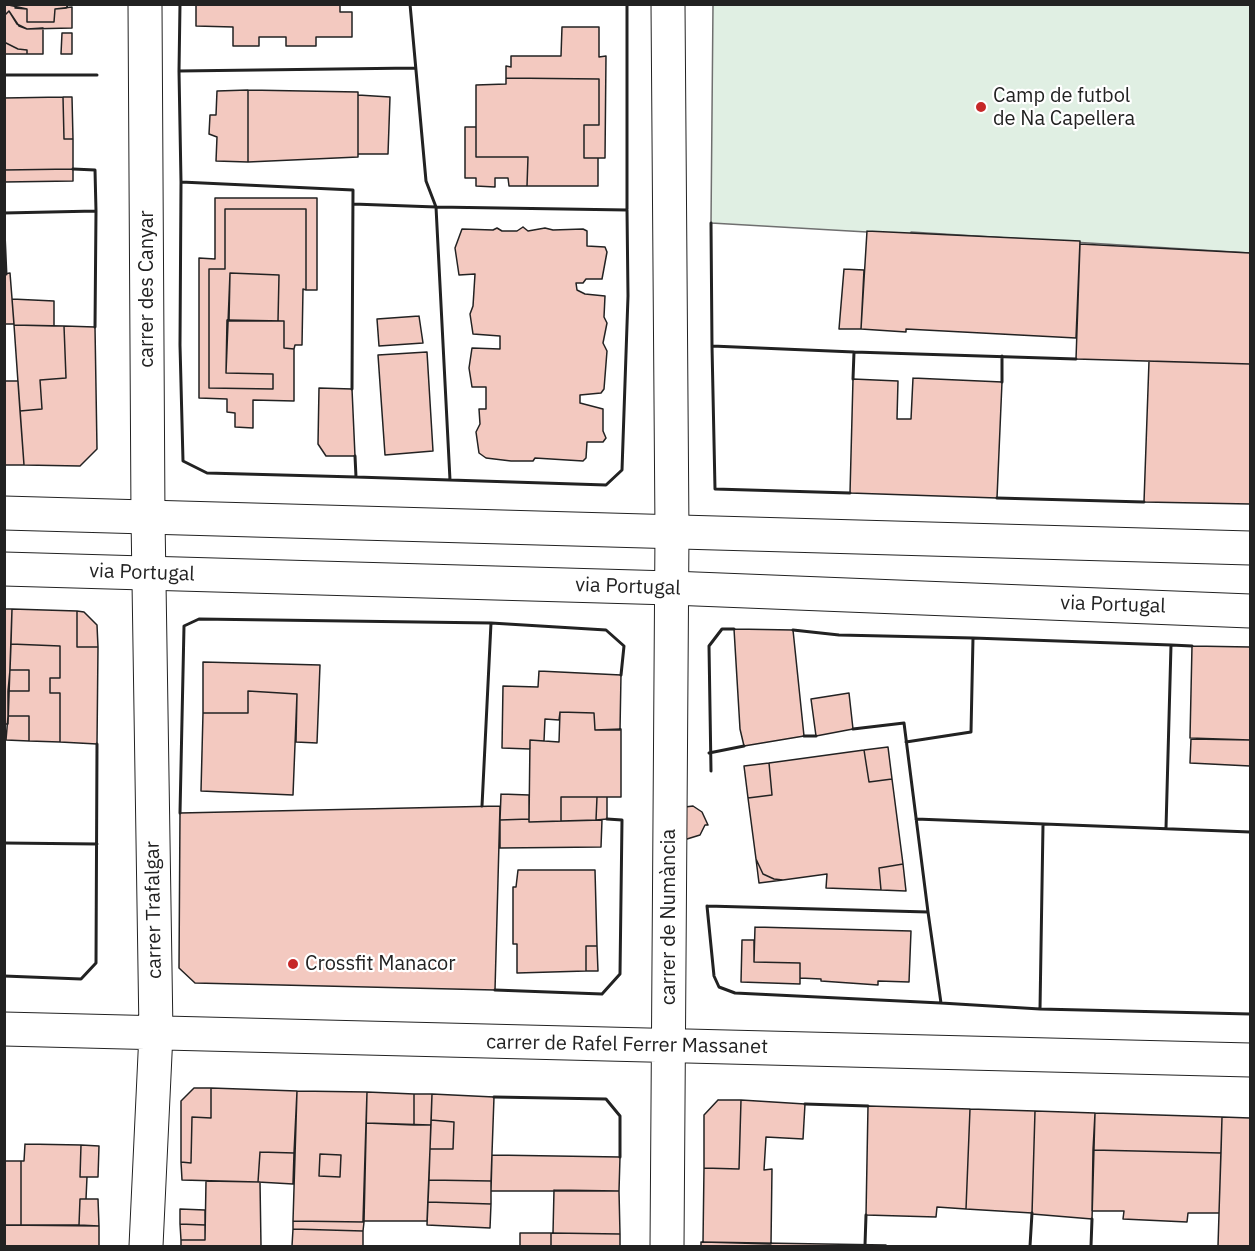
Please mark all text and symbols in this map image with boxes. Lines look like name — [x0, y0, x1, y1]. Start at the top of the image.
place label: Camp de futbol de Na Capellera — [993, 84, 1135, 131]
marker: Camp de futbol de Na Capellera — [974, 100, 988, 114]
street label: carrer des Canyar — [135, 210, 159, 368]
street label: via Portugal — [89, 559, 195, 587]
street label: via Portugal — [575, 573, 681, 601]
street label: via Portugal — [1060, 591, 1166, 619]
street label: carrer de Numància — [657, 829, 681, 1005]
street label: carrer Trafalgar — [141, 841, 167, 979]
place label: Crossfit Manacor — [305, 952, 456, 976]
marker: Crossfit Manacor — [286, 957, 300, 971]
street label: carrer de Rafel Ferrer Massanet — [486, 1031, 768, 1059]

